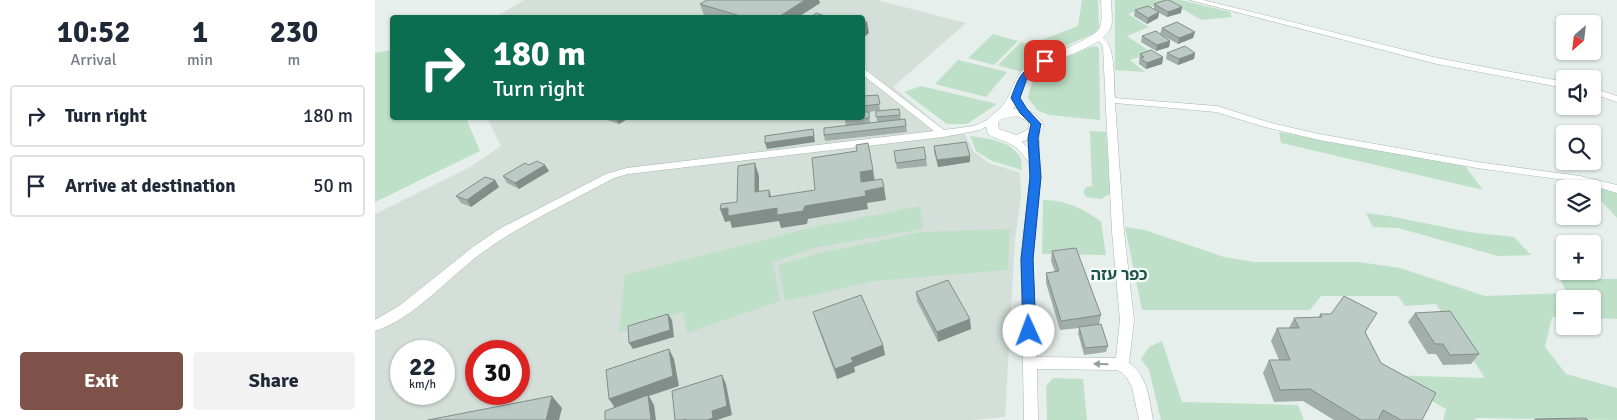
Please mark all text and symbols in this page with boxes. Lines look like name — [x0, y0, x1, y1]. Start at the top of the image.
text: 10:52 — [57, 14, 130, 51]
text: 1 — [192, 14, 208, 51]
text: 230 — [270, 14, 318, 51]
north arrow — [1556, 15, 1601, 60]
map controls — [1556, 15, 1601, 335]
text: 180 m — [493, 32, 586, 75]
icon: right — [410, 35, 475, 100]
pin — [1024, 40, 1066, 82]
icon: arrive — [1031, 47, 1059, 75]
text: Arrival — [70, 50, 117, 70]
text: min — [187, 50, 213, 70]
text: m — [288, 50, 300, 70]
button: sound — [1556, 70, 1601, 115]
text: Turn right — [493, 75, 585, 102]
icon: right — [22, 102, 50, 130]
text: Turn right — [65, 104, 147, 128]
text: 180 m — [303, 104, 353, 128]
button: search — [1556, 125, 1601, 170]
icon: arrive — [22, 172, 50, 200]
text: Arrive at destination — [65, 174, 236, 198]
text: 50 m — [313, 174, 353, 198]
button: layers — [1556, 180, 1601, 225]
button: + — [1556, 235, 1601, 280]
district label: כפר עזה — [1091, 265, 1147, 285]
button: − — [1556, 290, 1601, 335]
position arrow — [1002, 304, 1054, 356]
speed limit sign: 30 — [465, 340, 530, 405]
text: 22 — [409, 351, 436, 382]
button: Exit — [20, 352, 183, 410]
button: Share — [193, 352, 355, 410]
one-way arrow — [1093, 360, 1109, 368]
text: km/h — [409, 377, 436, 392]

